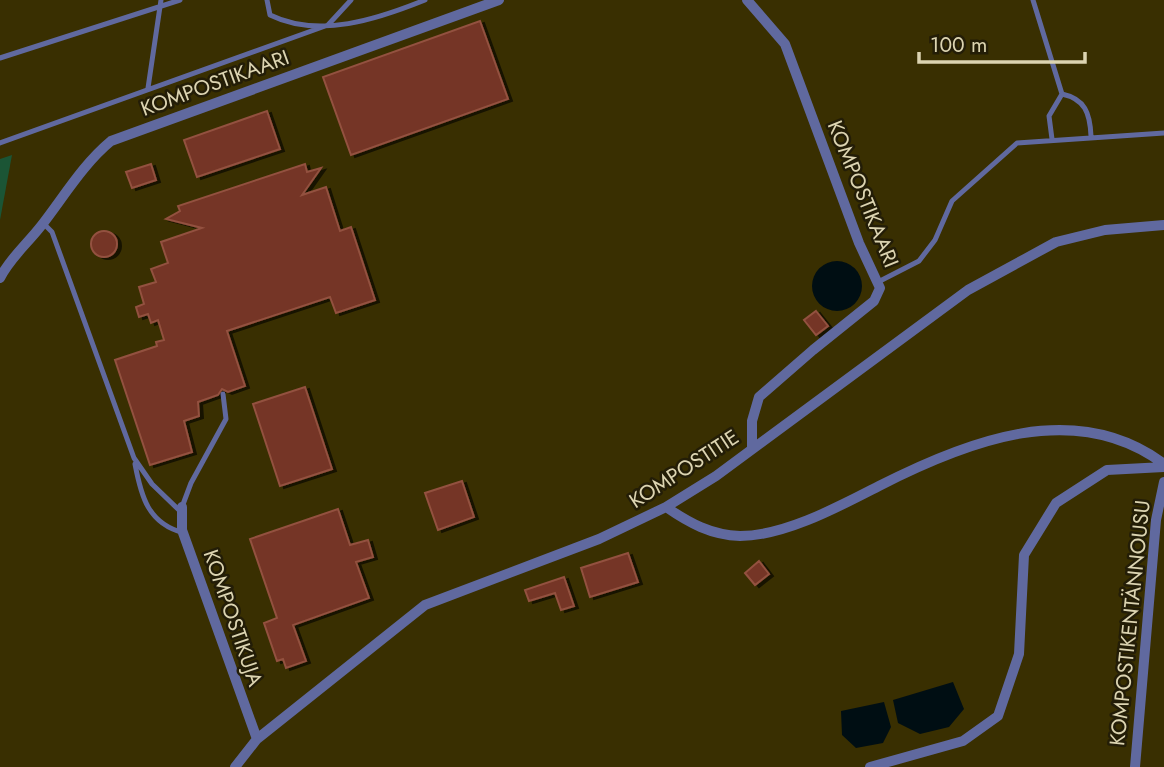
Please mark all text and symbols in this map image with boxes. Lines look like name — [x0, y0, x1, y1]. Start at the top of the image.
scale bar — [919, 21, 1085, 65]
text: 100 m — [930, 30, 987, 60]
street label: KOMPOSTIKAARI — [137, 42, 293, 124]
street label: KOMPOSTIKAARI — [820, 116, 906, 272]
street label: KOMPOSTITIE — [623, 422, 745, 516]
street label: KOMPOSTIKENTÄNNOUSU — [1102, 499, 1158, 747]
street label: KOMPOSTIKUJA — [196, 546, 270, 691]

